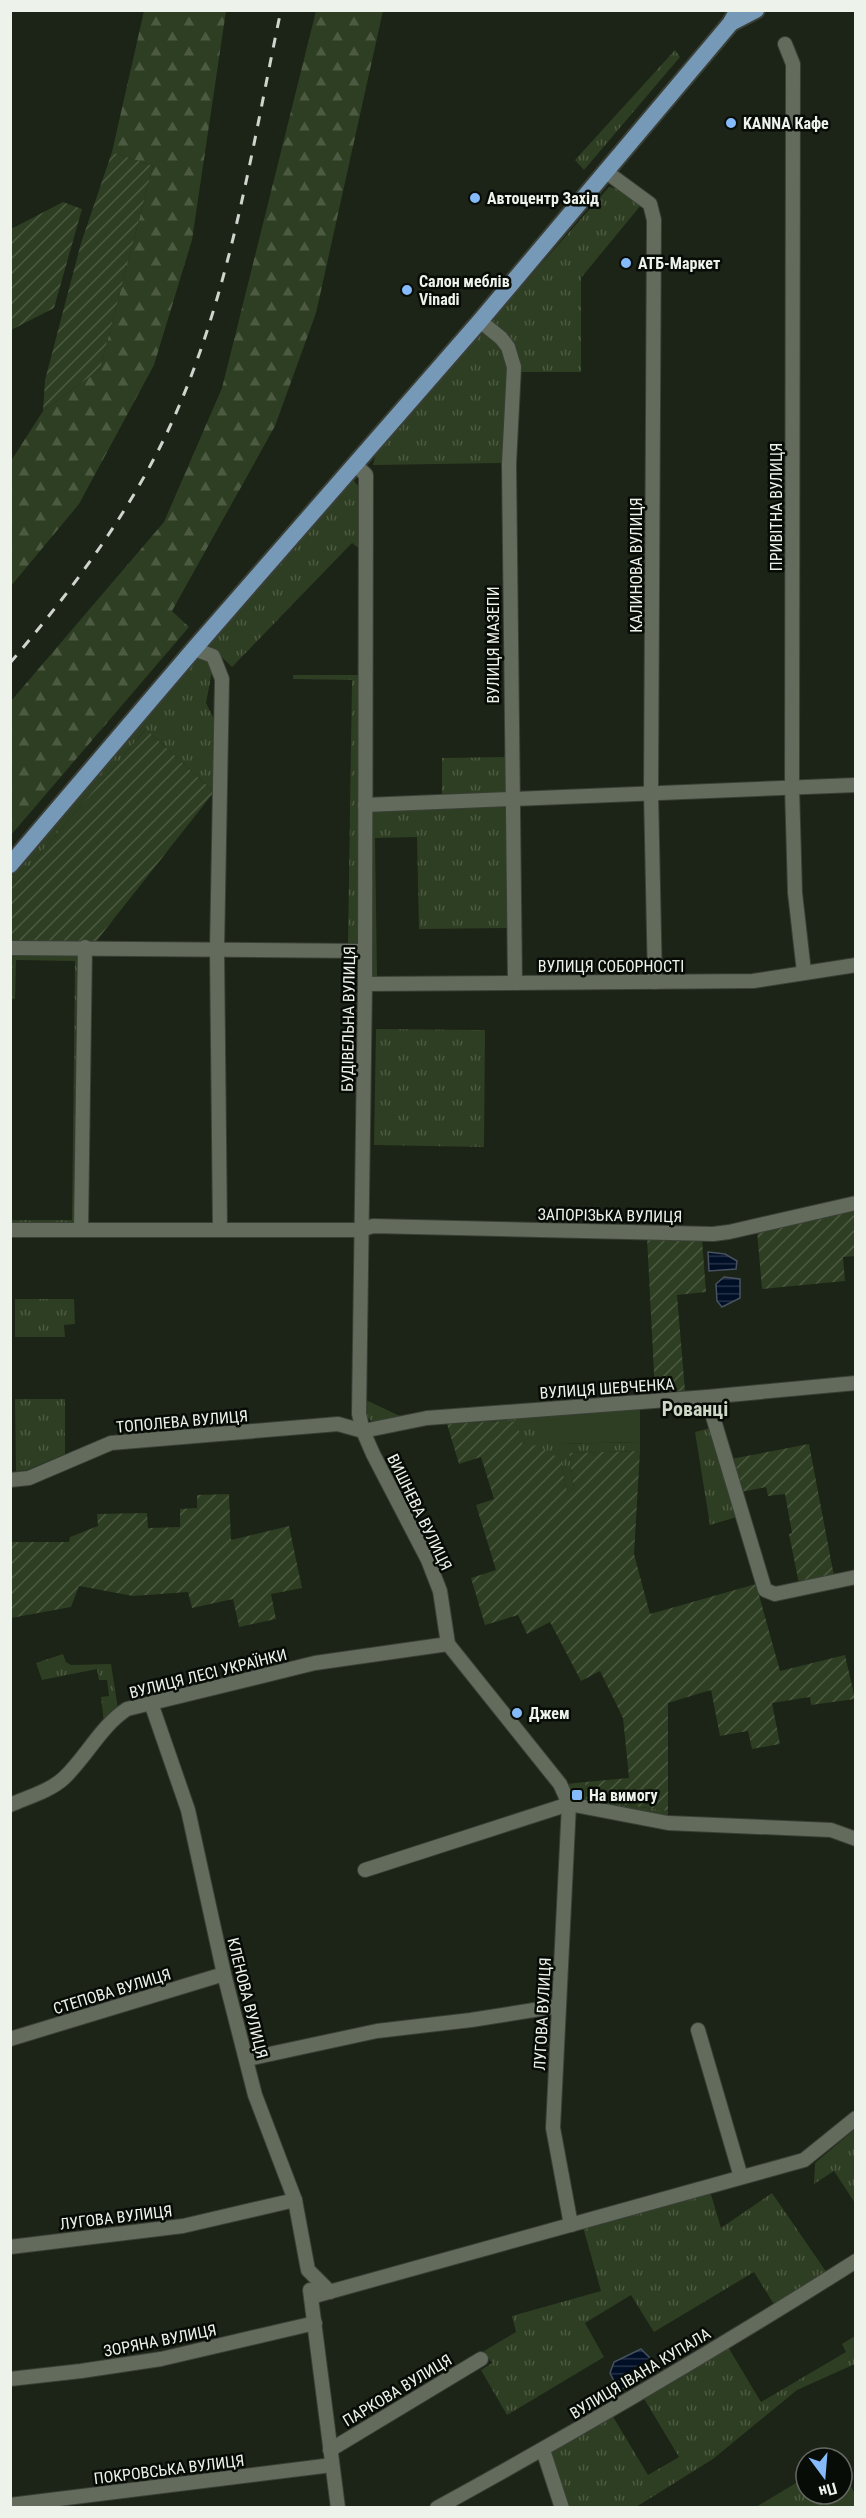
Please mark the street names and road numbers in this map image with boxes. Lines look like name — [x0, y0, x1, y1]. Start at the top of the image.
street label: ПРИВІТНА ВУЛИЦЯ — [767, 443, 786, 571]
street label: КАЛИНОВА ВУЛИЦЯ — [627, 497, 646, 633]
street label: ВУЛИЦЯ МАЗЕПИ — [484, 586, 503, 704]
street label: БУДІВЕЛЬНА ВУЛИЦЯ — [338, 946, 359, 1092]
street label: ВУЛИЦЯ СОБОРНОСТІ — [538, 957, 684, 976]
street label: ЗАПОРІЗЬКА ВУЛИЦЯ — [537, 1205, 683, 1226]
street label: ВУЛИЦЯ ШЕВЧЕНКА — [539, 1374, 675, 1403]
street label: ТОПОЛЕВА ВУЛИЦЯ — [115, 1406, 249, 1437]
street label: ВИШНЕВА ВУЛИЦЯ — [383, 1451, 456, 1574]
street label: ВУЛИЦЯ ЛЕСІ УКРАЇНКИ — [127, 1645, 289, 1702]
street label: КЛЕНОВА ВУЛИЦЯ — [223, 1936, 272, 2061]
street label: ЛУГОВА ВУЛИЦЯ — [530, 1957, 555, 2071]
street label: СТЕПОВА ВУЛИЦЯ — [51, 1965, 173, 2018]
street label: ЛУГОВА ВУЛИЦЯ — [59, 2201, 173, 2234]
street label: ЗОРЯНА ВУЛИЦЯ — [102, 2320, 218, 2361]
street label: ВУЛИЦЯ ІВАНА КУПАЛА — [566, 2324, 714, 2423]
street label: ПАРКОВА ВУЛИЦЯ — [339, 2350, 455, 2431]
street label: ПОКРОВСЬКА ВУЛИЦЯ — [93, 2451, 245, 2488]

